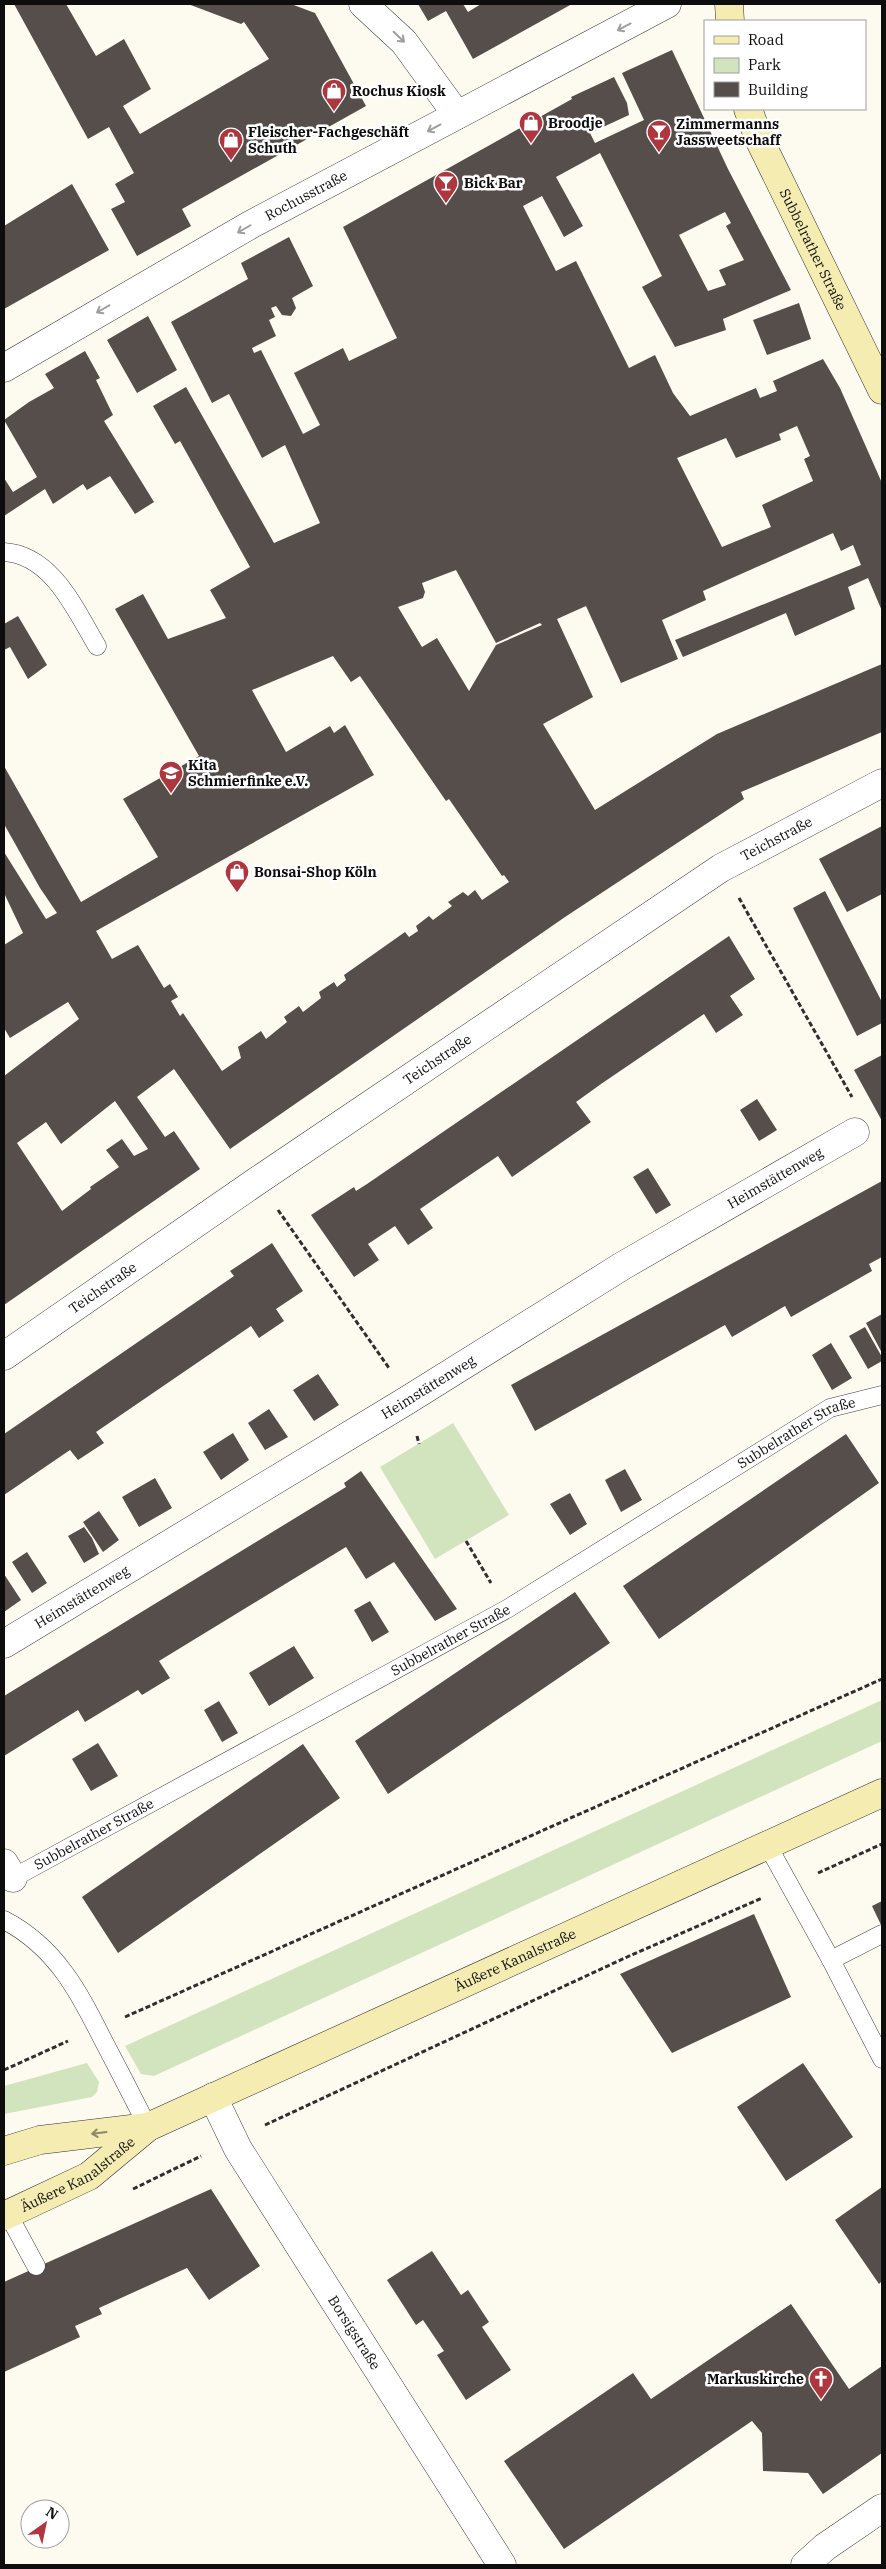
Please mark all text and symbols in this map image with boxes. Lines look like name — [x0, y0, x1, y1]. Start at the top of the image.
legend — [704, 20, 866, 110]
one-way arrow — [617, 23, 632, 32]
text: Road — [748, 30, 784, 49]
one-way arrow — [393, 31, 405, 43]
text: Park — [748, 55, 781, 74]
shop icon: Rochus Kiosk — [321, 78, 347, 112]
text: Building — [748, 80, 808, 99]
place label: Rochus Kiosk — [352, 82, 446, 100]
shop icon: Broodje — [518, 110, 544, 144]
place label: Broodje — [548, 114, 603, 132]
place label: Zimmermanns Jassweetschaff — [676, 115, 782, 149]
bar icon: Zimmermanns Jassweetschaff — [646, 119, 672, 153]
place label: Fleischer-Fachgeschäft Schuth — [248, 123, 409, 157]
one-way arrow — [427, 124, 442, 133]
shop icon: Fleischer-Fachgeschäft Schuth — [218, 127, 244, 161]
street label: Rochusstraße — [262, 166, 350, 224]
bar icon: Bick Bar — [433, 170, 459, 204]
place label: Bick Bar — [464, 174, 523, 192]
street label: Subbelrather Straße — [776, 186, 851, 313]
one-way arrow — [238, 224, 252, 234]
one-way arrow — [96, 305, 111, 315]
place label: Kita Schmierfinke e.V. — [188, 756, 308, 790]
school or university icon: Kita Schmierfinke e.V. — [158, 760, 184, 794]
street label: Teichstraße — [738, 812, 815, 865]
shop icon: Bonsai-Shop Köln — [224, 859, 250, 893]
place label: Bonsai-Shop Köln — [254, 863, 377, 881]
street label: Teichstraße — [400, 1030, 475, 1089]
street label: Heimstättenweg — [724, 1143, 826, 1213]
street label: Teichstraße — [65, 1258, 140, 1317]
street label: Heimstättenweg — [378, 1351, 479, 1423]
street label: Subbelrather Straße — [734, 1393, 857, 1473]
street label: Heimstättenweg — [31, 1561, 133, 1632]
street label: Subbelrather Straße — [387, 1600, 513, 1680]
street label: Subbelrather Straße — [31, 1794, 157, 1874]
street label: Äußere Kanalstraße — [451, 1924, 579, 1995]
one-way arrow — [92, 2128, 108, 2138]
street label: Äußere Kanalstraße — [17, 2133, 139, 2216]
street label: Borsigstraße — [324, 2292, 385, 2373]
church icon: Markuskirche — [808, 2366, 834, 2400]
place label: Markuskirche — [707, 2370, 804, 2388]
north arrow — [20, 2499, 70, 2549]
text: N — [43, 2503, 62, 2524]

